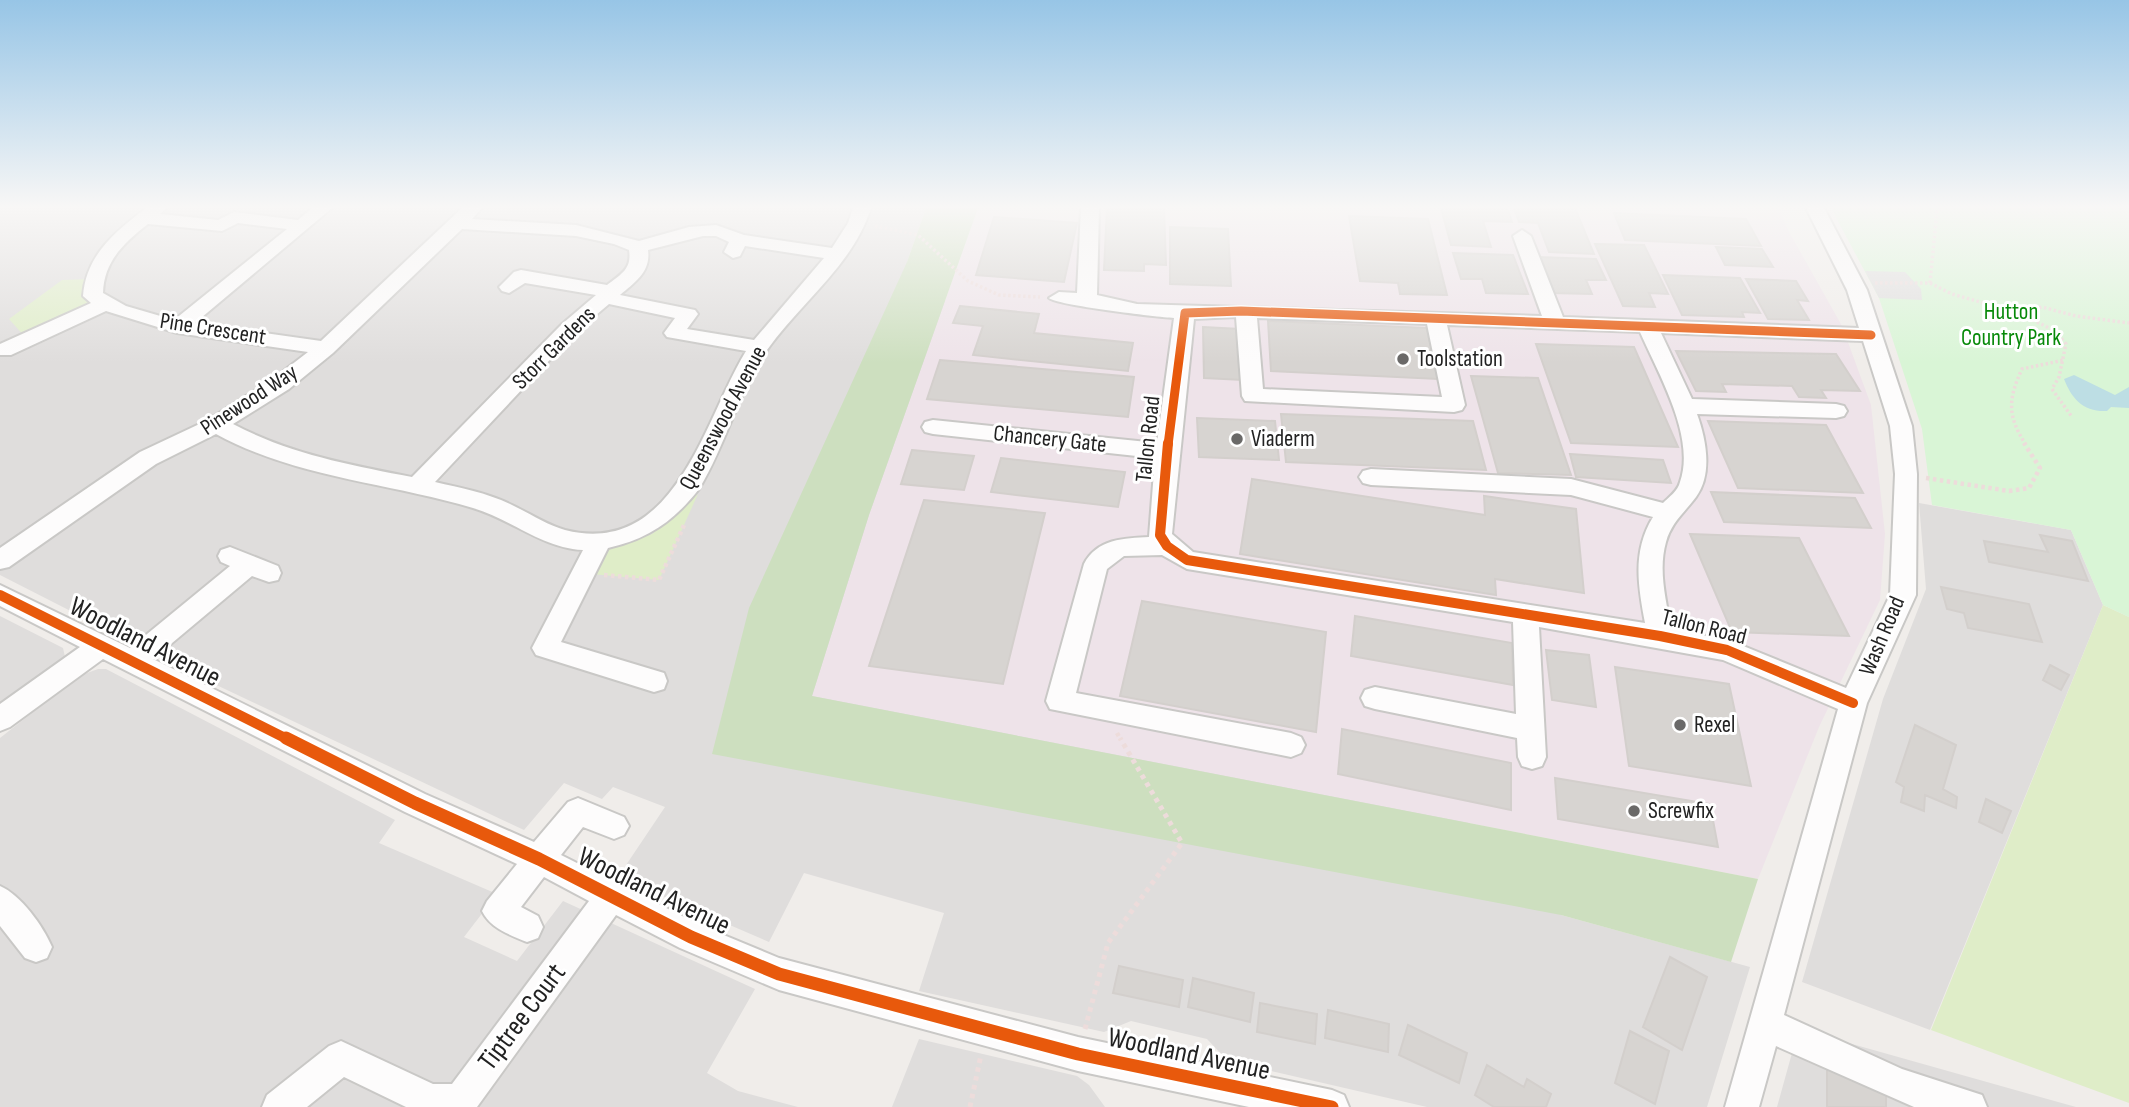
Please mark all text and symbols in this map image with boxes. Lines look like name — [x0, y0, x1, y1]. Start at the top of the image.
park label: Hutton Country Park — [1961, 298, 2061, 352]
street label: Storr Gardens — [506, 300, 602, 396]
street label: Pine Crescent — [158, 307, 268, 351]
street label: Queenswood Avenue — [673, 341, 773, 495]
place label: Toolstation — [1417, 345, 1503, 373]
marker: Toolstation — [1395, 351, 1411, 367]
street label: Pinewood Way — [195, 358, 303, 442]
street label: Tallon Road — [1130, 394, 1166, 484]
street label: Chancery Gate — [992, 419, 1108, 459]
place label: Viaderm — [1251, 425, 1315, 453]
marker: Viaderm — [1229, 431, 1245, 447]
street label: Woodland Avenue — [64, 590, 226, 694]
street label: Wash Road — [1853, 592, 1911, 680]
street label: Tallon Road — [1659, 603, 1749, 651]
place label: Rexel — [1694, 711, 1735, 739]
marker: Rexel — [1672, 717, 1688, 733]
place label: Screwfix — [1648, 797, 1714, 825]
marker: Screwfix — [1626, 803, 1642, 819]
street label: Woodland Avenue — [573, 840, 735, 942]
street label: Tiptree Court — [471, 957, 573, 1077]
street label: Woodland Avenue — [1105, 1021, 1273, 1087]

